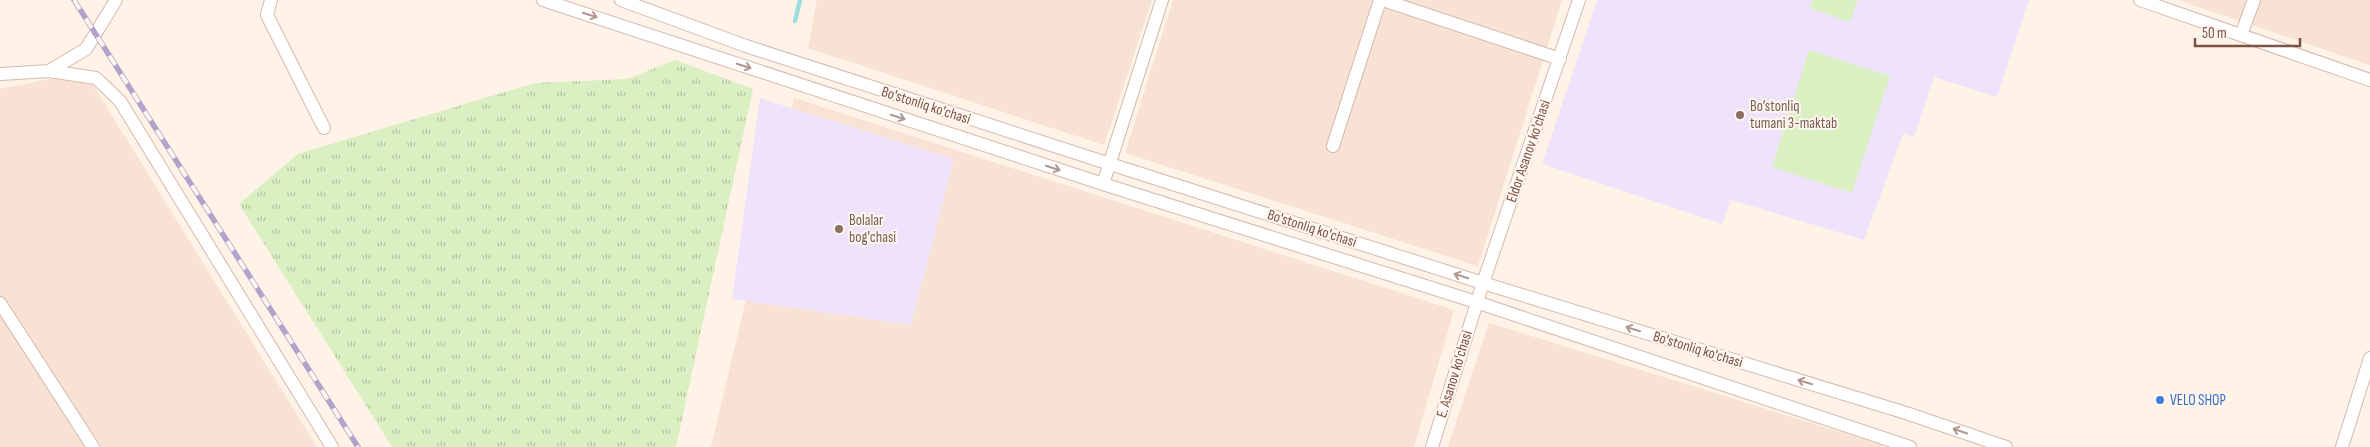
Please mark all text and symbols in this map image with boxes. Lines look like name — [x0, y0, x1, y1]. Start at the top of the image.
one-way arrow — [581, 11, 597, 21]
scale bar — [2195, 15, 2300, 47]
text: 50 m — [2202, 24, 2227, 43]
one-way arrow — [736, 62, 751, 71]
street label: Bo'stonliq ko'chasi — [879, 82, 973, 129]
street label: Eldor Asanov ko'chasi — [1502, 97, 1555, 205]
place label: Bo’stonliq tumani 3-maktab — [1750, 97, 1837, 133]
marker: Bo’stonliq tumani 3-maktab — [1734, 109, 1746, 121]
one-way arrow — [890, 113, 906, 122]
one-way arrow — [1044, 164, 1060, 173]
street label: Bo'stonliq ko'chasi — [1265, 205, 1359, 252]
place label: Bolalar bog'chasi — [849, 211, 896, 247]
marker: Bolalar bog'chasi — [833, 223, 845, 235]
one-way arrow — [1453, 271, 1469, 281]
one-way arrow — [1625, 324, 1641, 334]
street label: Bo'stonliq ko'chasi — [1651, 327, 1745, 372]
street label: E. Asanov ko'chasi — [1432, 328, 1477, 420]
one-way arrow — [1797, 377, 1813, 387]
place label: VELO SHOP — [2170, 391, 2226, 410]
marker: VELO SHOP — [2154, 394, 2166, 406]
one-way arrow — [1952, 426, 1968, 436]

